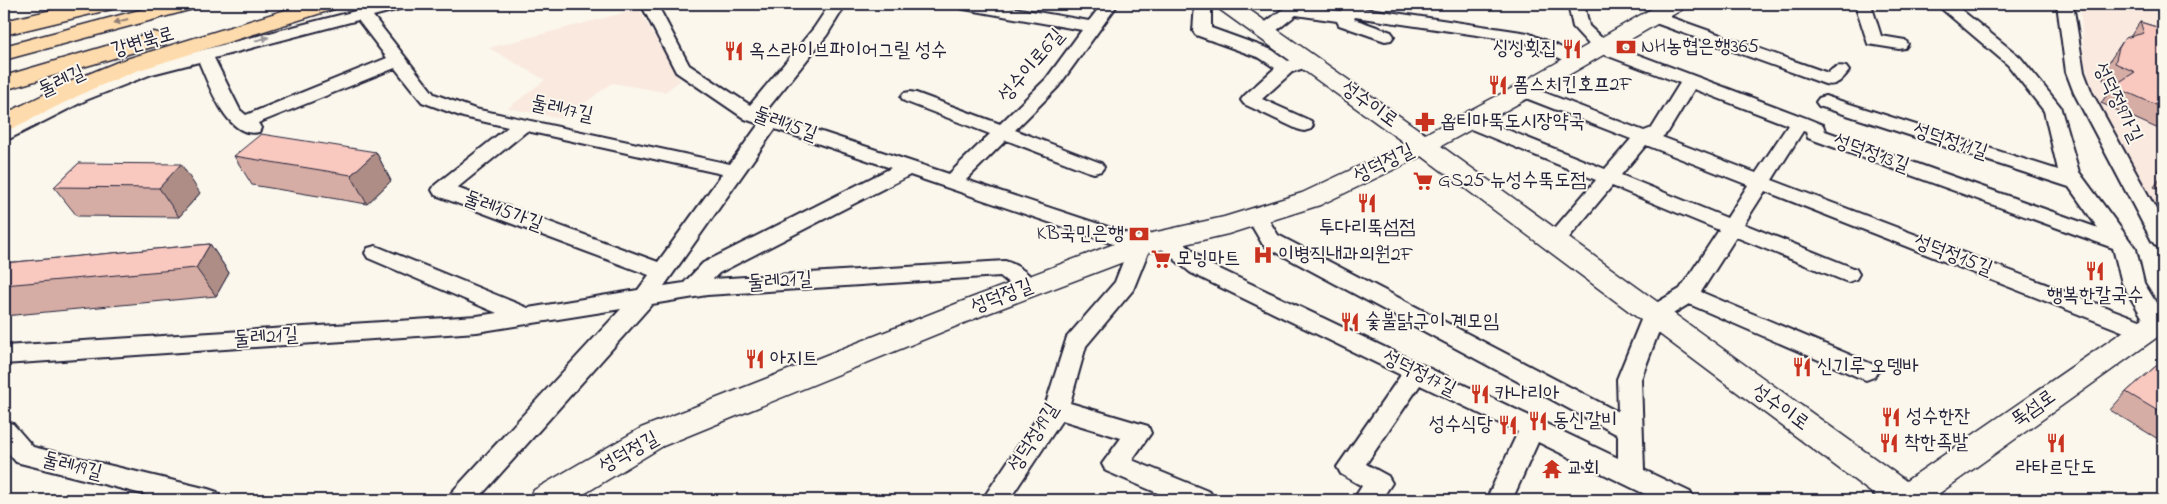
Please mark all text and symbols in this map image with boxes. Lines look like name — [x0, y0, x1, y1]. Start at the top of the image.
one-way arrow — [113, 17, 128, 25]
street label: 강변북로 — [108, 20, 178, 66]
street label: 성수이로6길 — [992, 23, 1072, 109]
place label: NH농협은행365 — [1641, 33, 1759, 62]
one-way arrow — [254, 35, 269, 43]
place label: 싱싱횟집 — [1493, 35, 1557, 64]
bank icon: NH농협은행365 — [1615, 36, 1637, 58]
place label: 옥스라이브파이어그릴 성수 — [749, 37, 947, 66]
restaurant icon: 싱싱횟집 — [1561, 38, 1583, 60]
restaurant icon: 옥스라이브파이어그릴 성수 — [723, 40, 745, 62]
street label: 성덕정9가길 — [2085, 58, 2149, 148]
street label: 둘레길 — [34, 59, 90, 105]
place label: 폼스치킨호프2F — [1513, 71, 1633, 100]
street label: 성수이로 — [1334, 74, 1404, 136]
restaurant icon: 폼스치킨호프2F — [1487, 74, 1509, 96]
street label: 둘레17길 — [528, 89, 596, 131]
street label: 둘레15길 — [749, 100, 821, 150]
place label: 옵티마뚝도시장약국 — [1440, 108, 1585, 137]
pharmacy icon: 옵티마뚝도시장약국 — [1414, 111, 1436, 133]
street label: 성덕정11길 — [1909, 116, 1991, 168]
street label: 성덕정13길 — [1829, 127, 1913, 181]
street label: 성덕정길 — [1349, 137, 1419, 191]
place label: GS25 뉴성수뚝도점 — [1438, 167, 1586, 196]
supermarket icon: GS25 뉴성수뚝도점 — [1412, 170, 1434, 192]
street label: 둘레15가길 — [459, 184, 547, 240]
restaurant icon: 투다리뚝섬점 — [1356, 192, 1378, 214]
place label: 투다리뚝섬점 — [1319, 214, 1415, 243]
place label: KB국민은행 — [1036, 220, 1124, 249]
bank icon: KB국민은행 — [1128, 223, 1150, 245]
street label: 성덕정15길 — [1909, 228, 1997, 284]
place label: 이병직내과의원2F — [1278, 241, 1414, 270]
hospital icon: 이병직내과의원2F — [1252, 244, 1274, 266]
place label: 모닝마트 — [1176, 245, 1240, 274]
supermarket icon: 모닝마트 — [1150, 248, 1172, 270]
restaurant icon: 행복한칼국수 — [2084, 260, 2106, 282]
street label: 둘레21길 — [747, 265, 813, 299]
street label: 성덕정길 — [967, 272, 1037, 322]
place label: 행복한칼국수 — [2047, 282, 2143, 311]
place label: 숯불닭구이 계모임 — [1365, 308, 1499, 337]
restaurant icon: 숯불닭구이 계모임 — [1339, 311, 1361, 333]
street label: 둘레21길 — [233, 321, 299, 355]
street label: 성덕정17길 — [1377, 344, 1461, 404]
place label: 아지트 — [770, 345, 818, 374]
restaurant icon: 아지트 — [744, 348, 766, 370]
place label: 신기루 오뎅바 — [1817, 353, 1919, 382]
restaurant icon: 신기루 오뎅바 — [1791, 356, 1813, 378]
street label: 성수이로 — [1745, 377, 1815, 439]
place label: 카나리아 — [1495, 380, 1559, 409]
restaurant icon: 카나리아 — [1469, 383, 1491, 405]
street label: 뚝섬로 — [2006, 383, 2062, 435]
street label: 성덕정19길 — [1001, 398, 1067, 478]
place label: 성수한잔 — [1906, 403, 1970, 432]
restaurant icon: 성수한잔 — [1880, 406, 1902, 428]
place label: 동신갈비 — [1553, 407, 1617, 436]
restaurant icon: 동신갈비 — [1527, 410, 1549, 432]
place label: 성수식당 — [1429, 411, 1493, 440]
restaurant icon: 성수식당 — [1497, 414, 1519, 436]
street label: 성덕정길 — [594, 425, 664, 481]
place label: 착한족발 — [1904, 429, 1968, 458]
restaurant icon: 착한족발 — [1878, 432, 1900, 454]
restaurant icon: 라타르단도 — [2045, 432, 2067, 454]
street label: 둘레19길 — [39, 446, 105, 488]
place label: 라타르단도 — [2016, 454, 2096, 483]
place label: 교회 — [1567, 455, 1599, 484]
temple icon: 교회 — [1541, 458, 1563, 480]

